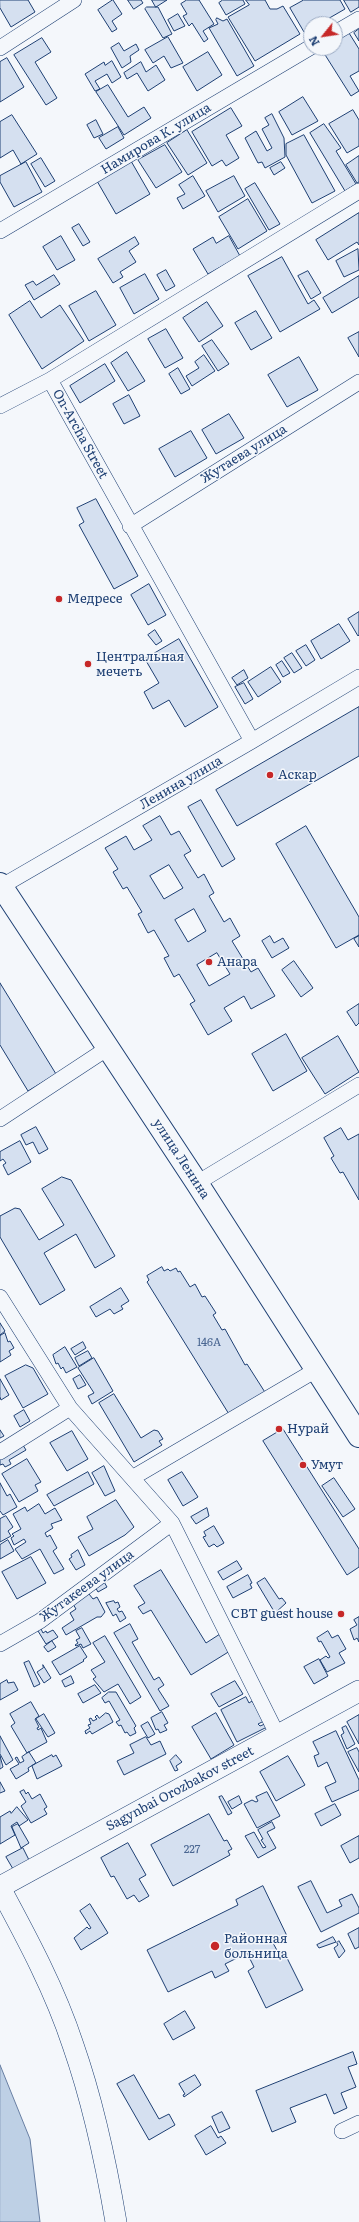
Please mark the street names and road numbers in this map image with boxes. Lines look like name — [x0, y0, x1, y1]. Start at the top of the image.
street label: Намирова К. улица — [98, 100, 214, 178]
street label: On-Archa Street — [49, 387, 111, 481]
street label: Жутаева улица — [198, 421, 290, 487]
street label: Ленина улица — [137, 753, 225, 813]
street label: улица Ленина — [149, 1116, 213, 1202]
street label: Жутакеева улица — [37, 1547, 137, 1625]
street label: Sagynbai Orozbakov street — [104, 1743, 256, 1835]

